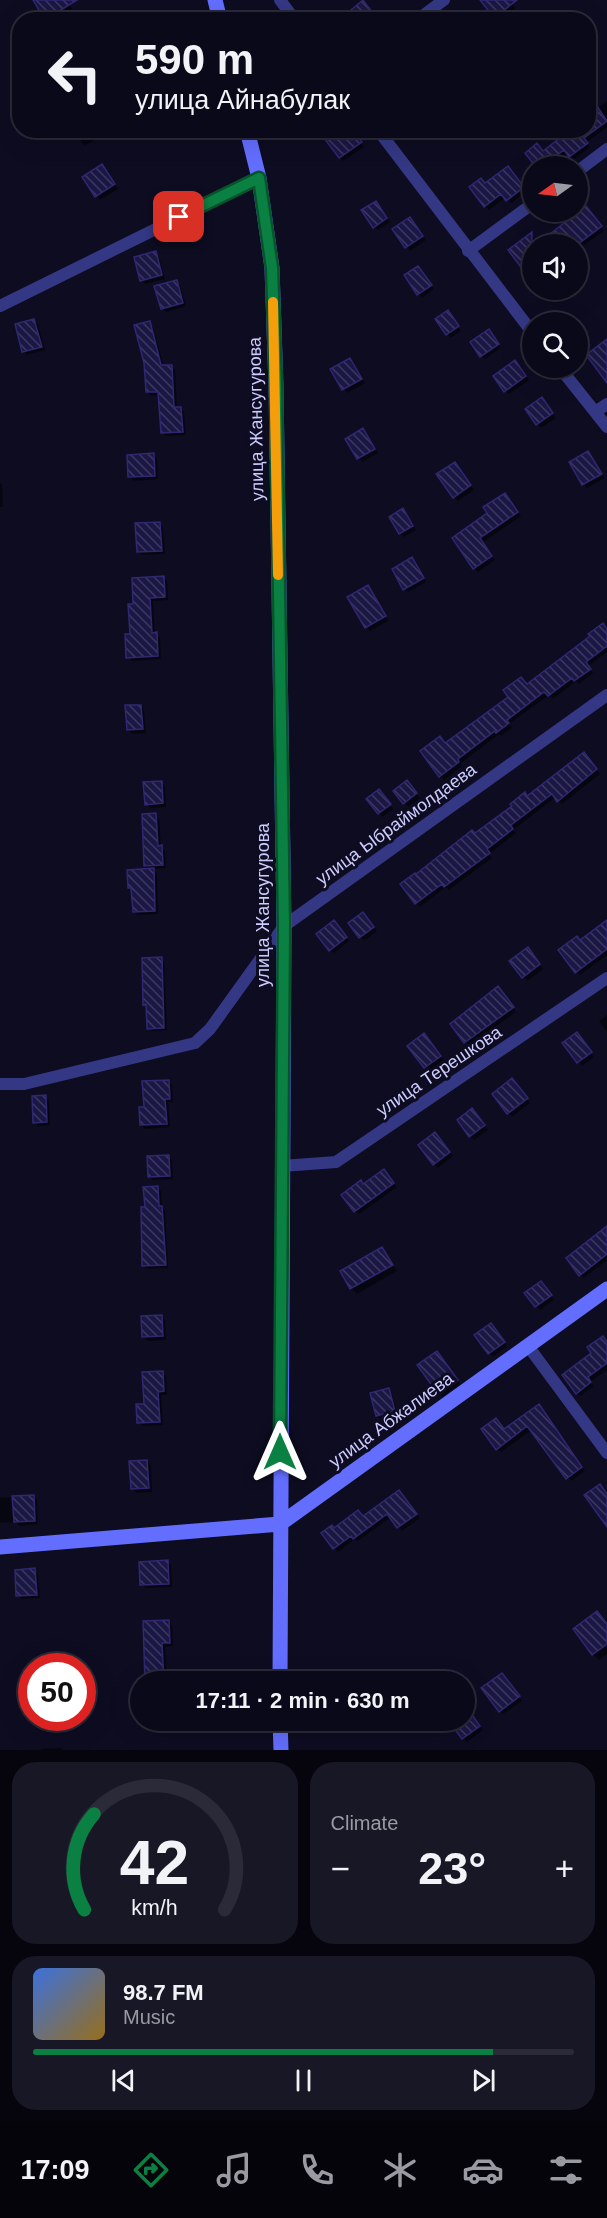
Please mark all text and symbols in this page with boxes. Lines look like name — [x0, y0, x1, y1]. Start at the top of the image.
icon: left — [36, 36, 114, 114]
text: 590 m — [135, 36, 254, 83]
text: улица Айнабулак — [135, 85, 350, 115]
north arrow — [522, 156, 588, 222]
map controls — [522, 156, 588, 378]
pin — [153, 191, 204, 242]
icon: arrive — [162, 200, 195, 233]
button: sound — [522, 234, 588, 300]
button: search — [522, 312, 588, 378]
street label: улица Жансугурова — [245, 336, 267, 501]
street label: улица Ыбраймолдаева — [312, 759, 481, 889]
street label: улица Жансугурова — [253, 822, 273, 987]
street label: улица Терешкова — [373, 1021, 506, 1120]
street label: улица Абжалиева — [325, 1368, 458, 1472]
position arrow — [248, 1420, 312, 1484]
speed limit sign: 50 — [18, 1653, 96, 1731]
text: 17:11 · 2 min · 630 m — [196, 1688, 410, 1713]
text: Climate — [331, 1812, 398, 1834]
text: 42 — [120, 1828, 189, 1897]
text: 23° — [418, 1843, 486, 1894]
text: − — [331, 1850, 350, 1887]
text: + — [555, 1850, 574, 1887]
text: km/h — [132, 1896, 178, 1920]
text: 98.7 FM — [123, 1980, 204, 2005]
text: Music — [123, 2006, 175, 2028]
icon: previous — [107, 2064, 140, 2097]
icon: pause — [287, 2064, 320, 2097]
icon: next — [467, 2064, 500, 2097]
icon: directions — [130, 2149, 172, 2191]
icon: music — [213, 2149, 255, 2191]
icon: phone — [296, 2149, 338, 2191]
icon: climate — [379, 2149, 421, 2191]
icon: car — [462, 2149, 504, 2191]
icon: filters — [545, 2149, 587, 2191]
text: 17:09 — [20, 2155, 89, 2185]

